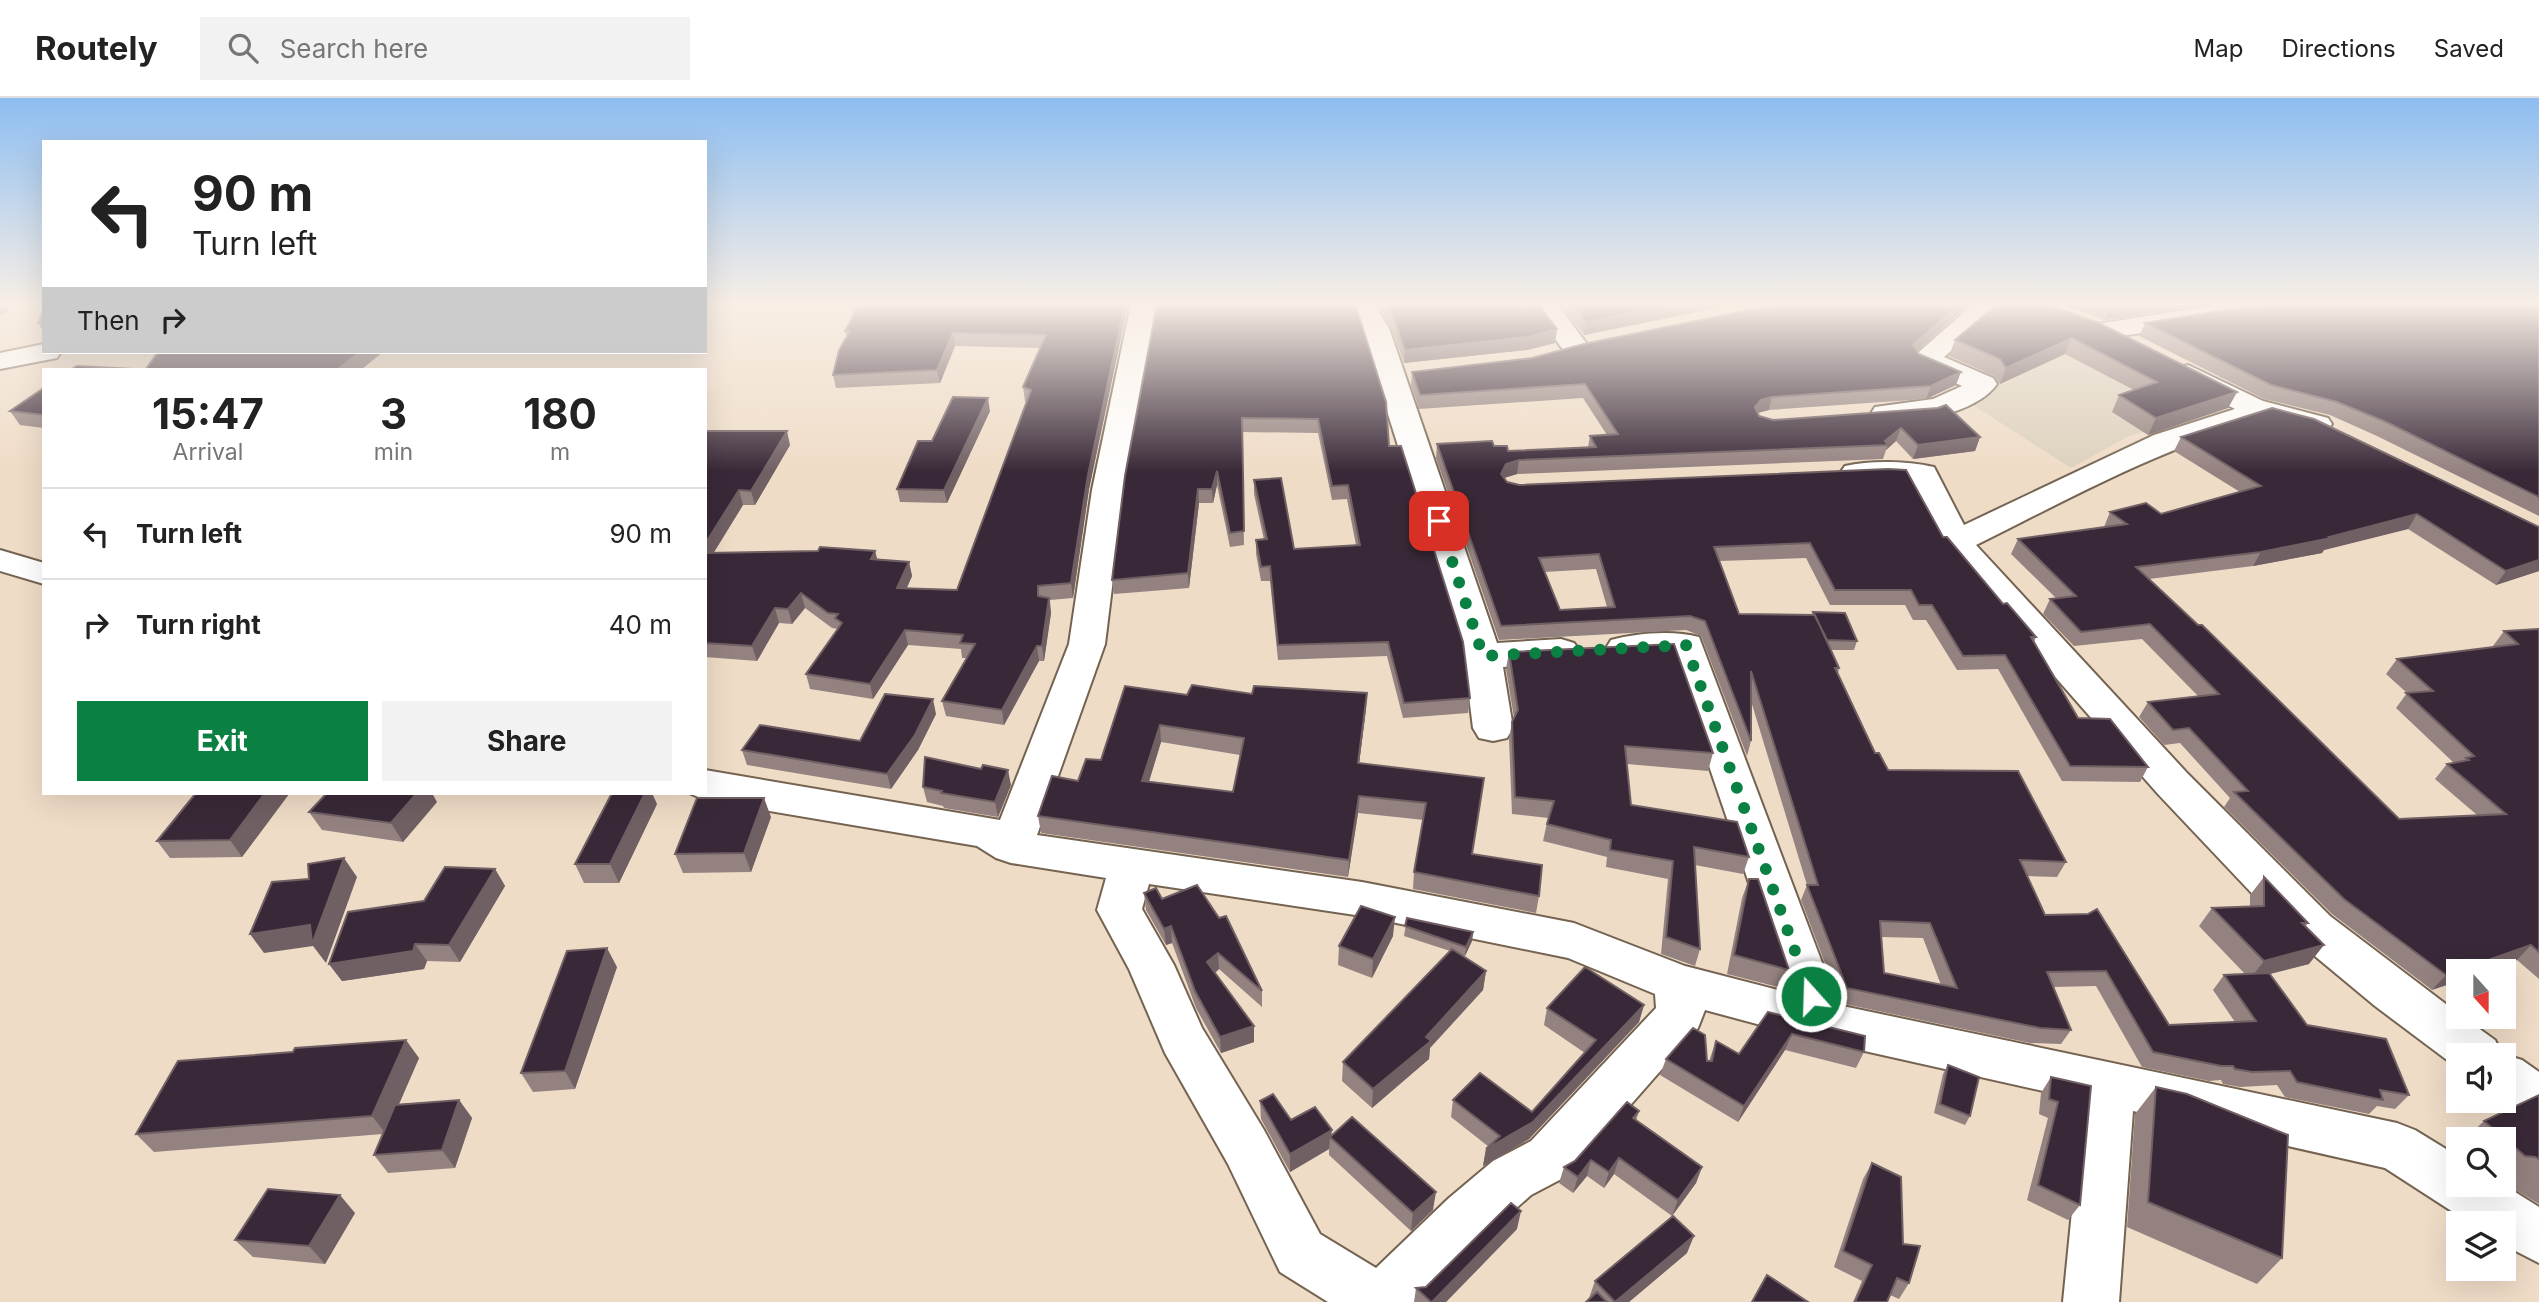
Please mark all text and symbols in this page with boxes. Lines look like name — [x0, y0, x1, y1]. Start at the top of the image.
search box — [200, 17, 690, 80]
text: Routely — [35, 28, 158, 68]
icon: search — [224, 29, 262, 67]
text: Search here — [280, 33, 428, 64]
text: Map — [2194, 34, 2243, 63]
text: Directions — [2281, 34, 2396, 63]
text: Saved — [2434, 34, 2504, 63]
text: 90 m — [192, 164, 313, 223]
icon: left — [77, 168, 168, 259]
text: Turn left — [192, 224, 317, 263]
icon: right — [154, 301, 192, 339]
text: Then — [77, 305, 140, 336]
text: 15:47 — [152, 388, 264, 439]
text: 3 — [380, 388, 407, 439]
text: 180 — [523, 388, 597, 439]
text: Arrival — [173, 438, 243, 466]
text: min — [374, 438, 413, 466]
text: m — [550, 438, 570, 466]
pin — [1409, 491, 1469, 551]
icon: arrive — [1420, 502, 1458, 540]
icon: left — [77, 515, 115, 553]
text: Turn left — [136, 518, 242, 549]
text: 90 m — [609, 518, 672, 549]
icon: right — [77, 606, 115, 644]
text: Turn right — [136, 609, 261, 640]
text: 40 m — [609, 609, 672, 640]
button: Exit — [77, 701, 368, 781]
button: Share — [382, 701, 672, 781]
position arrow — [1774, 959, 1848, 1033]
north arrow — [2446, 959, 2516, 1029]
map controls — [2446, 959, 2516, 1281]
button: sound — [2446, 1043, 2516, 1113]
button: search — [2446, 1127, 2516, 1197]
button: layers — [2446, 1211, 2516, 1281]

